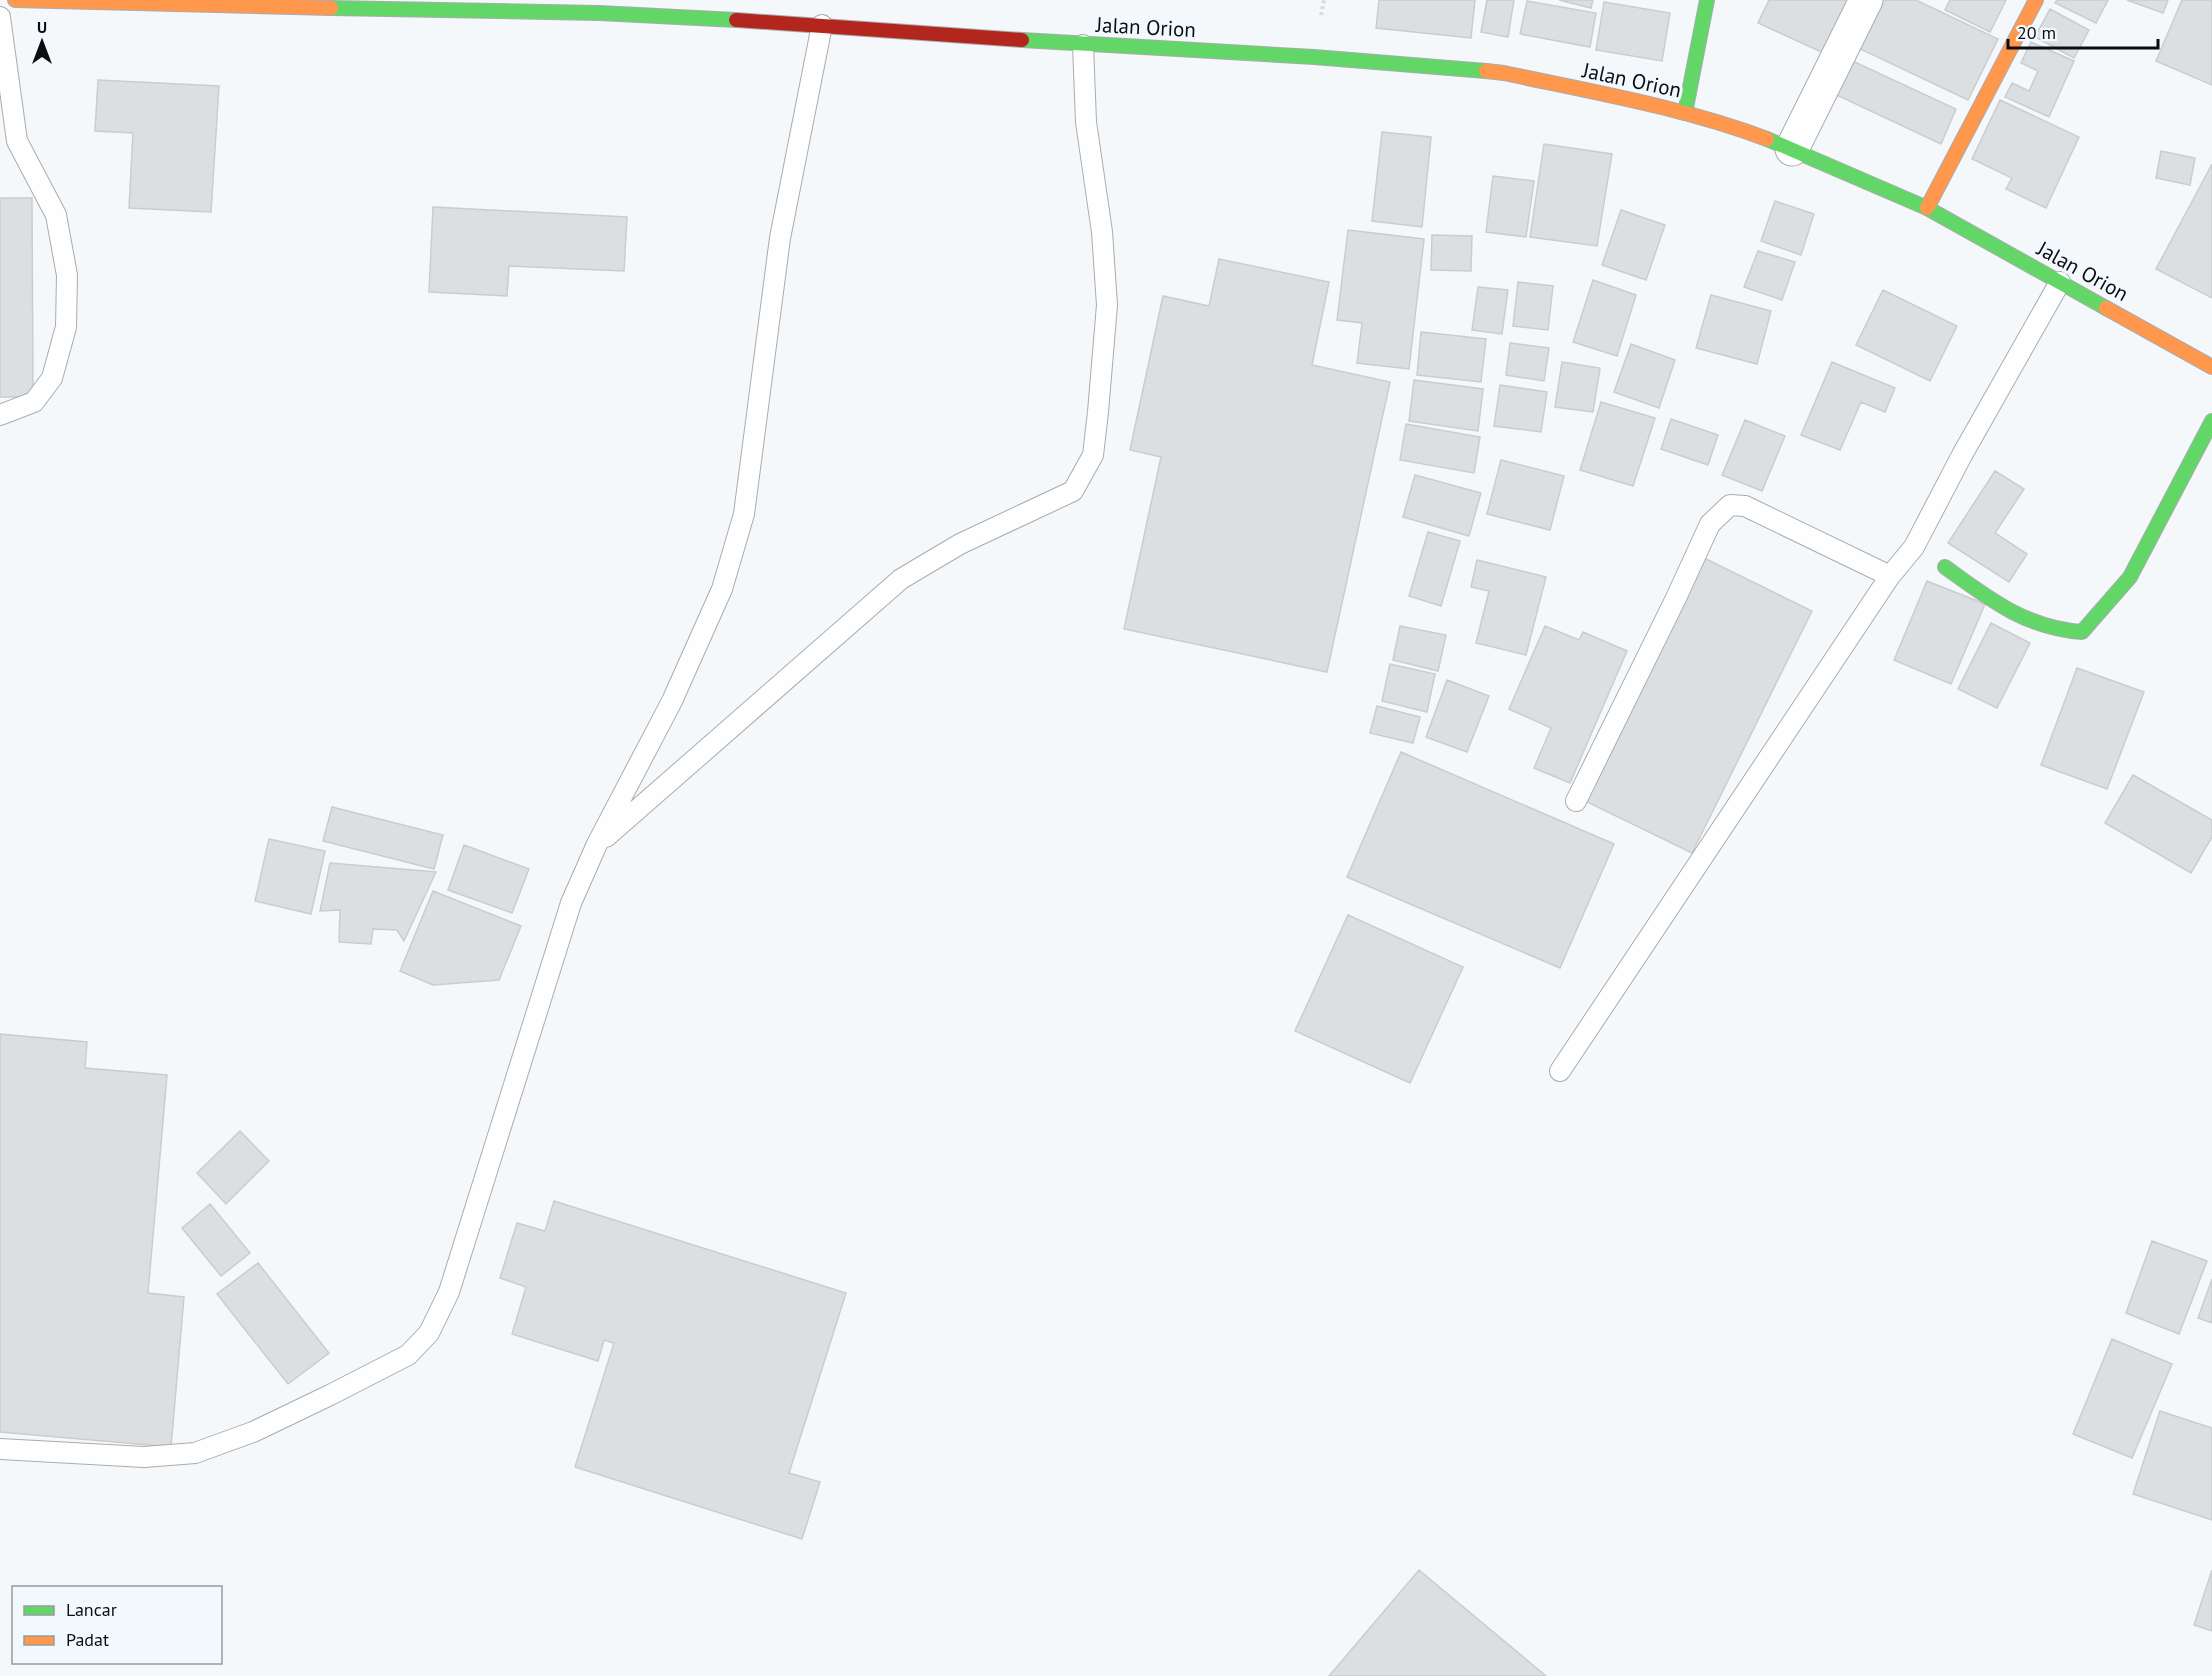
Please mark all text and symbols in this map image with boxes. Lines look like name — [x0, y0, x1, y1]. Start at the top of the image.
street label: Jalan Orion — [1094, 11, 1197, 43]
north arrow — [12, 12, 72, 72]
scale bar — [2008, 12, 2158, 50]
text: U — [37, 17, 47, 37]
text: 20 m — [2017, 21, 2056, 44]
street label: Jalan Orion — [1579, 56, 1684, 104]
street label: Jalan Orion — [2032, 234, 2133, 307]
legend — [12, 1586, 222, 1664]
text: Lancar — [66, 1598, 117, 1621]
text: Padat — [66, 1628, 109, 1651]

